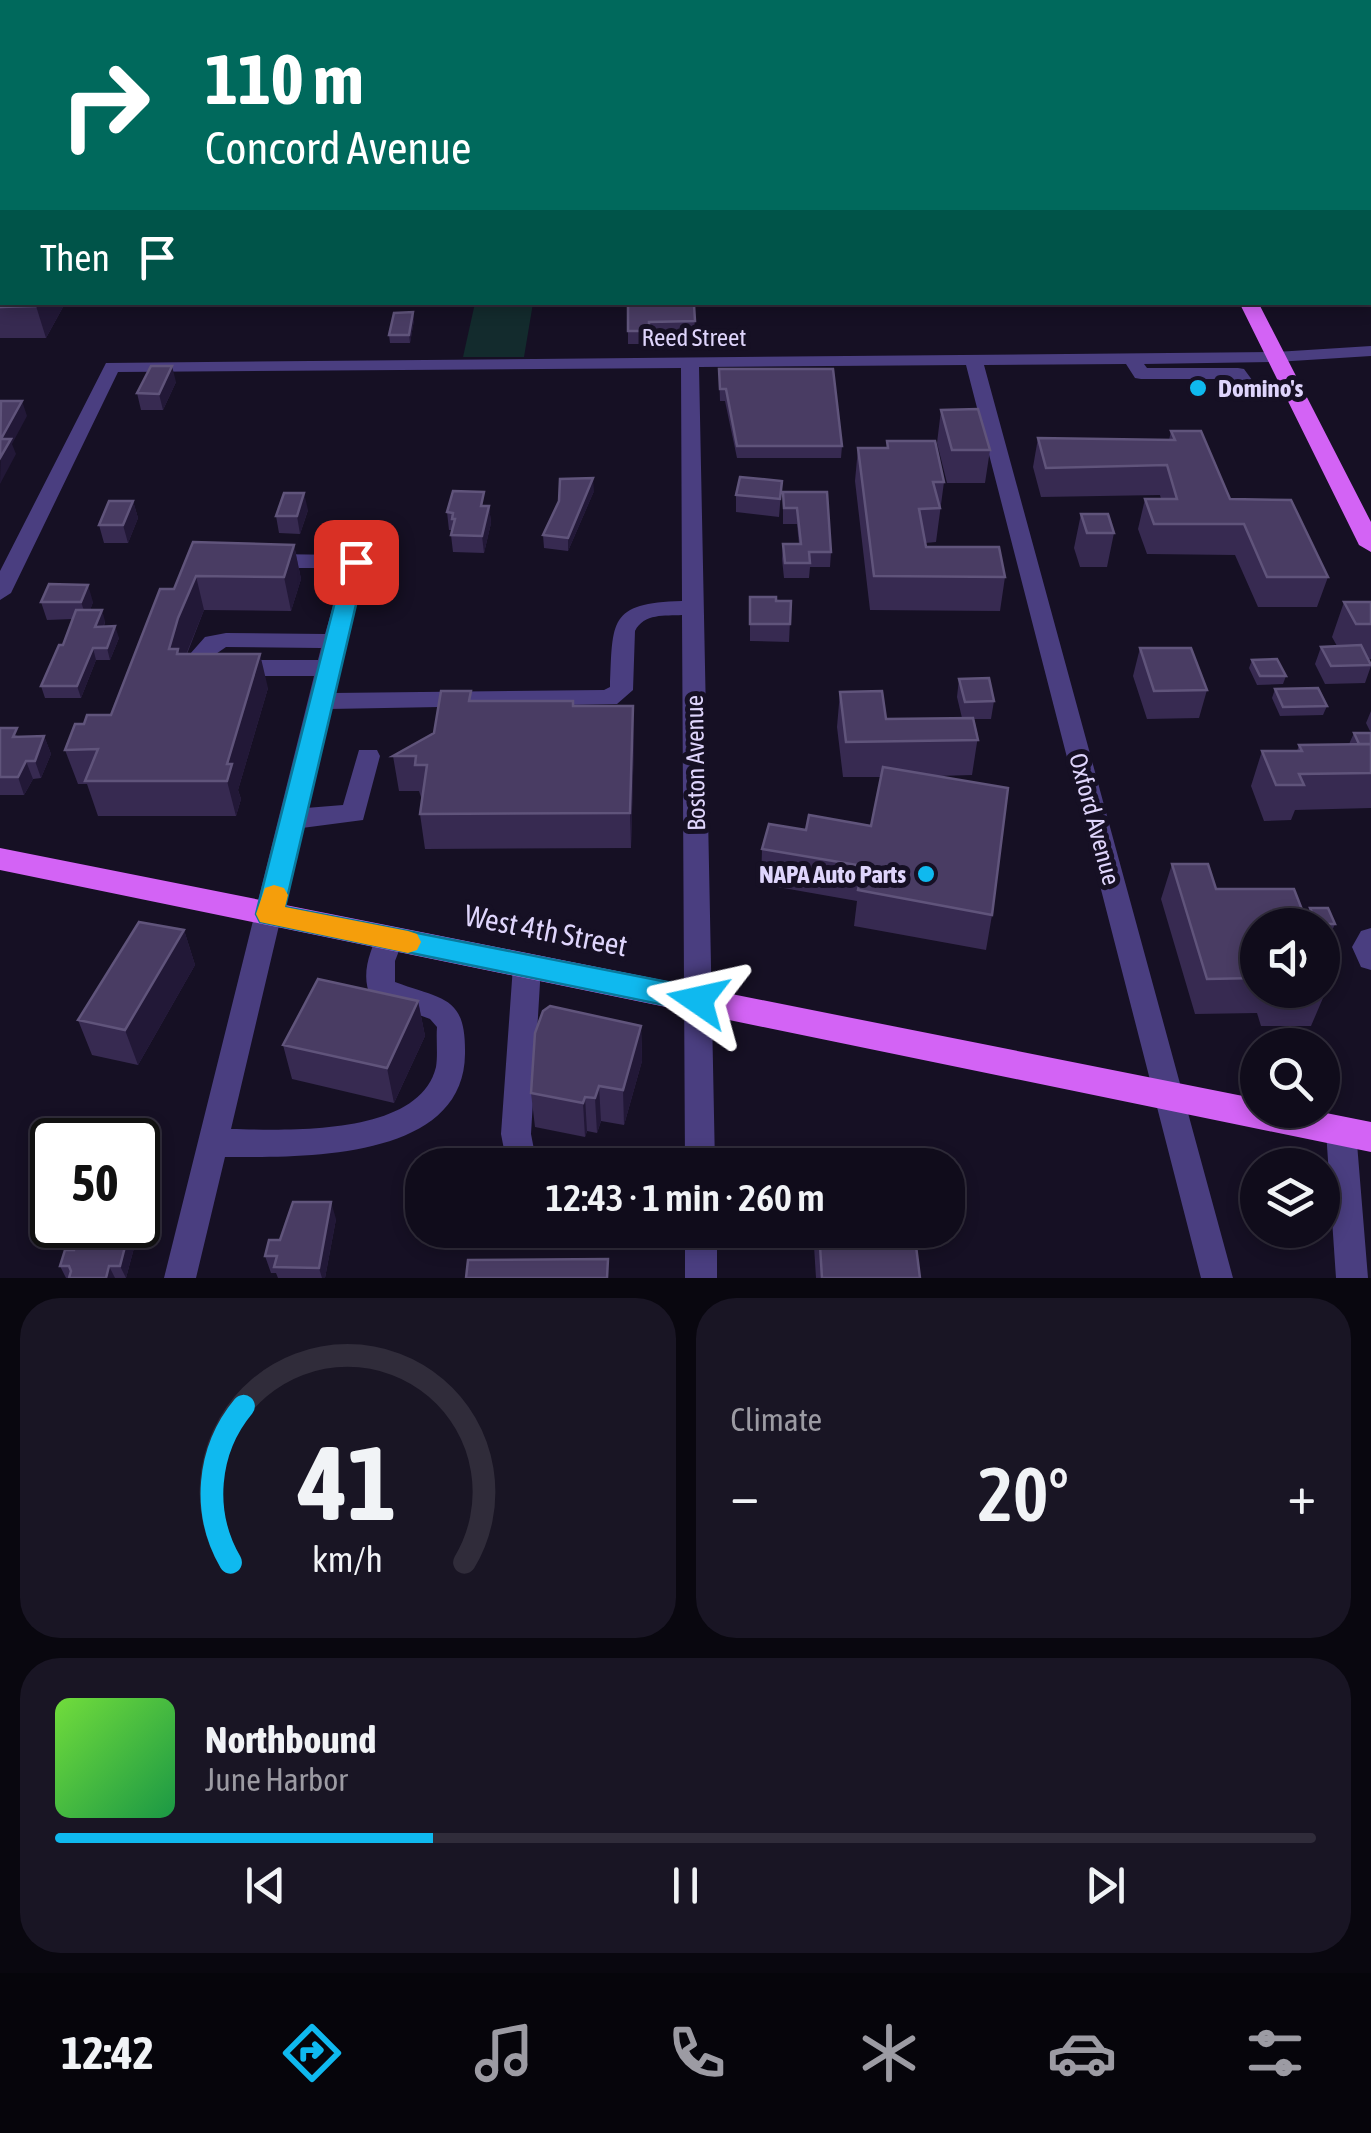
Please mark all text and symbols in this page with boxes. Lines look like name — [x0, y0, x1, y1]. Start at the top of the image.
text: 110 m — [205, 39, 364, 119]
icon: right — [40, 40, 170, 170]
text: Concord Avenue — [205, 122, 471, 174]
icon: arrive — [130, 230, 185, 285]
text: Then — [40, 236, 110, 279]
street label: Reed Street — [641, 323, 747, 351]
place label: Domino's — [1218, 374, 1303, 402]
marker: Domino's — [1187, 377, 1209, 399]
pin — [314, 520, 399, 605]
icon: arrive — [329, 535, 384, 590]
street label: Boston Avenue — [680, 695, 710, 831]
street label: Oxford Avenue — [1064, 750, 1126, 888]
place label: NAPA Auto Parts — [759, 860, 906, 888]
marker: NAPA Auto Parts — [915, 863, 937, 885]
street label: West 4th Street — [462, 898, 630, 962]
map controls — [1240, 908, 1340, 1248]
button: sound — [1240, 908, 1340, 1008]
position arrow — [646, 948, 750, 1052]
button: search — [1240, 1028, 1340, 1128]
speed limit sign: 50 — [30, 1118, 160, 1248]
button: layers — [1240, 1148, 1340, 1248]
text: 12:43 · 1 min · 260 m — [545, 1176, 825, 1219]
text: Climate — [731, 1401, 822, 1438]
text: 41 — [298, 1423, 397, 1542]
text: 20° — [978, 1451, 1069, 1537]
text: − — [731, 1463, 759, 1526]
text: + — [1287, 1463, 1316, 1526]
text: km/h — [312, 1539, 383, 1580]
text: Northbound — [205, 1718, 376, 1761]
text: June Harbor — [205, 1761, 348, 1798]
icon: previous — [238, 1858, 293, 1913]
icon: pause — [658, 1858, 713, 1913]
icon: next — [1078, 1858, 1133, 1913]
icon: directions — [277, 2018, 347, 2088]
icon: music — [469, 2018, 539, 2088]
icon: phone — [662, 2018, 732, 2088]
icon: climate — [854, 2018, 924, 2088]
icon: car — [1047, 2018, 1117, 2088]
icon: filters — [1240, 2018, 1310, 2088]
text: 12:42 — [61, 2027, 154, 2079]

